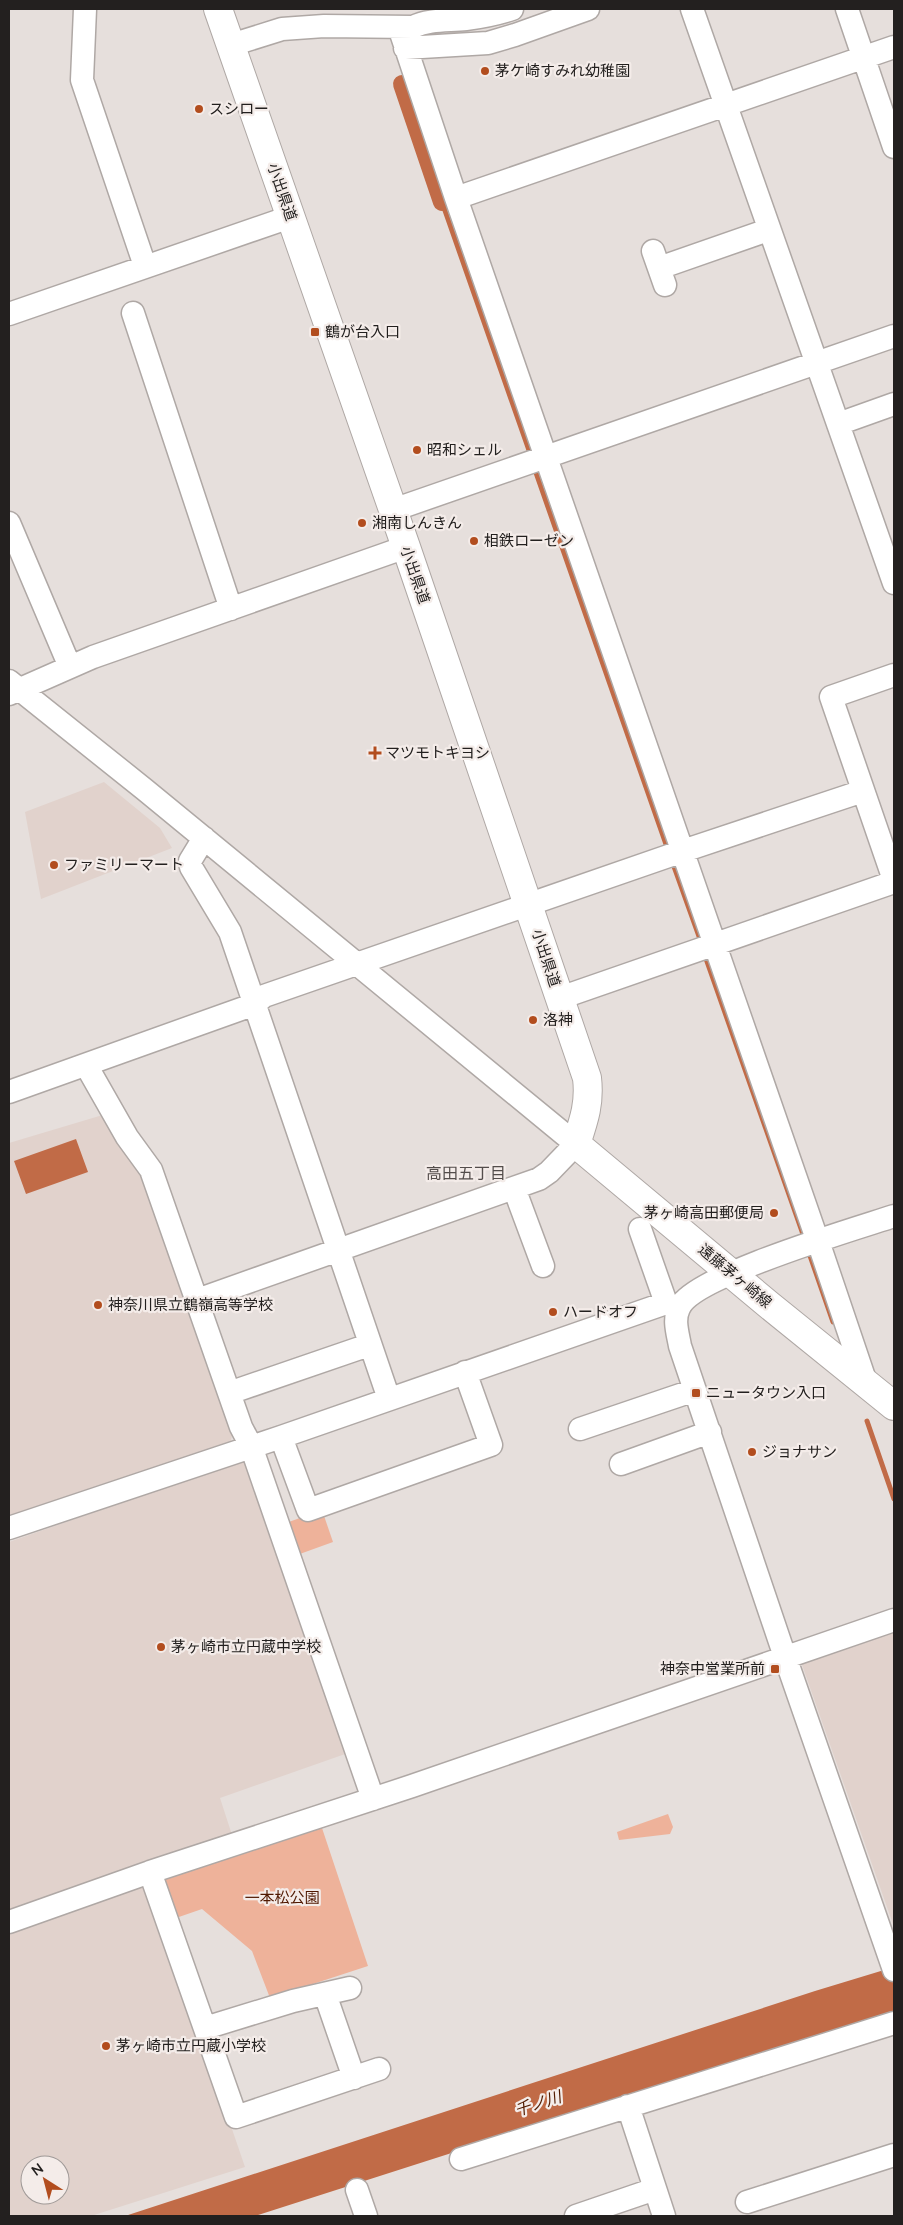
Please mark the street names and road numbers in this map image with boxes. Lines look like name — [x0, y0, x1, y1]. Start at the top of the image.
street label: 小出県道 — [263, 160, 301, 224]
street label: 小出県道 — [396, 543, 434, 607]
street label: 小出県道 — [527, 926, 565, 990]
street label: 遠藤茅ヶ崎線 — [694, 1239, 776, 1313]

